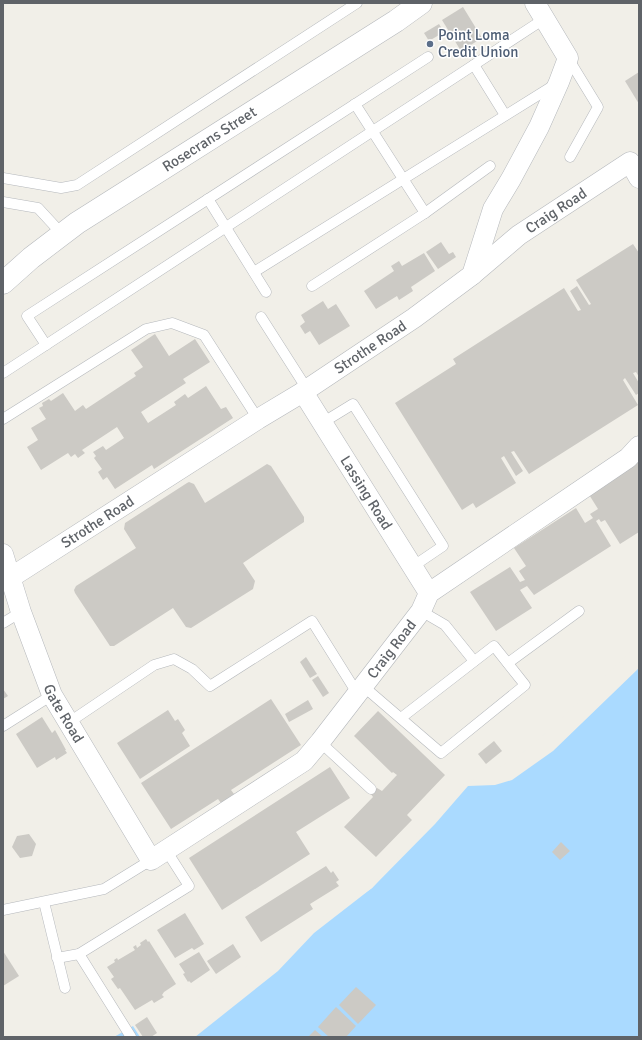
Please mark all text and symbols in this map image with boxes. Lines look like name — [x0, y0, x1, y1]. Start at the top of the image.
place label: Point Loma Credit Union — [438, 26, 519, 61]
marker: Point Loma Credit Union — [425, 39, 435, 49]
street label: Rosecrans Street — [159, 103, 260, 176]
street label: Craig Road — [522, 184, 590, 237]
street label: Strothe Road — [331, 317, 410, 378]
street label: Lassing Road — [336, 452, 396, 533]
street label: Strothe Road — [58, 492, 137, 552]
street label: Craig Road — [363, 616, 420, 682]
street label: Gate Road — [40, 682, 88, 746]

